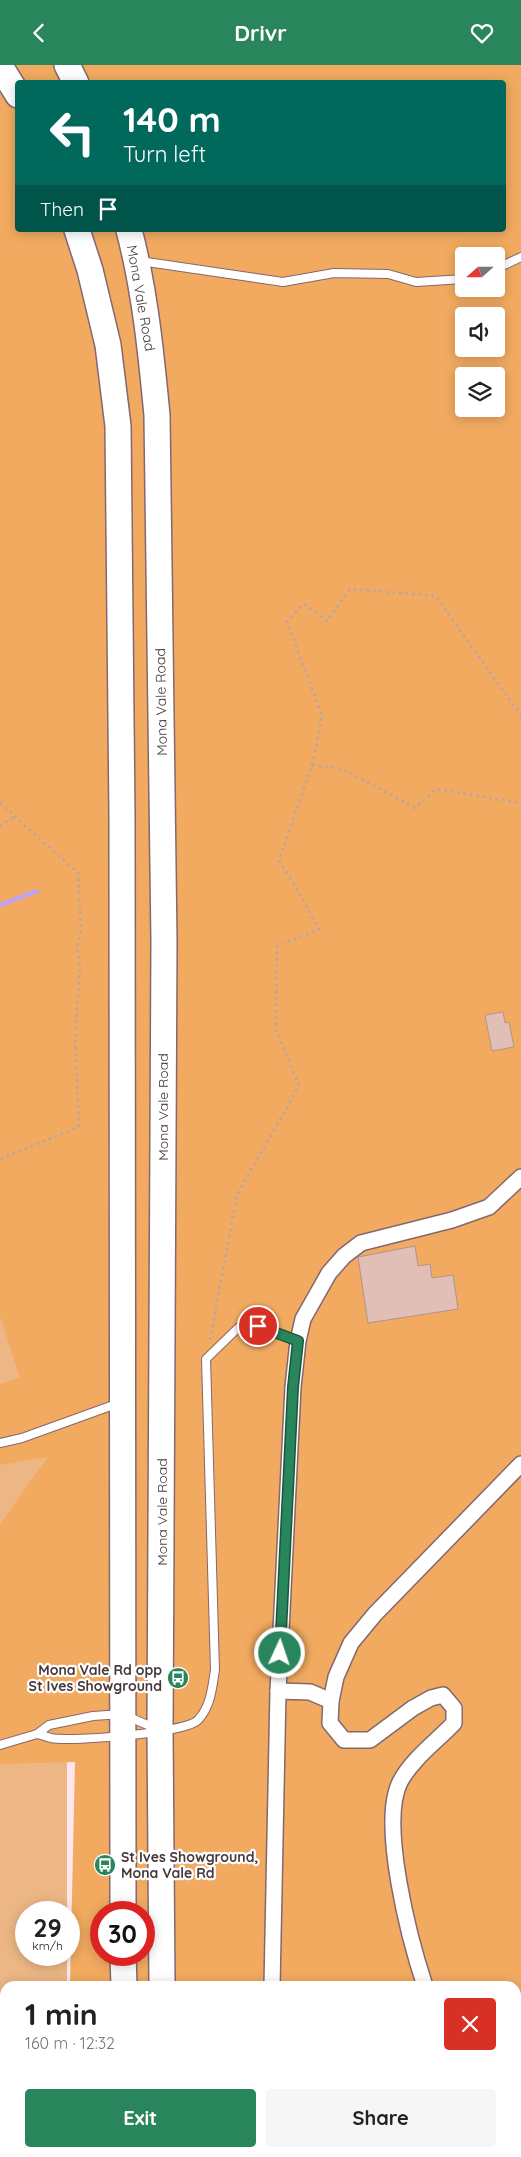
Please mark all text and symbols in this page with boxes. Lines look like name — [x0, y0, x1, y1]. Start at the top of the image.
icon: back — [25, 19, 53, 47]
text: Drivr — [234, 19, 287, 47]
icon: heart — [468, 19, 496, 47]
text: 140 m — [123, 97, 221, 141]
icon: left — [40, 100, 105, 165]
text: Turn left — [123, 140, 206, 168]
icon: arrive — [94, 195, 122, 223]
text: Then — [40, 197, 84, 221]
street label: Mona Vale Road — [123, 243, 159, 353]
north arrow — [455, 247, 505, 297]
map controls — [455, 247, 505, 417]
button: sound — [455, 307, 505, 357]
button: layers — [455, 367, 505, 417]
street label: Mona Vale Road — [151, 648, 171, 756]
street label: Mona Vale Road — [154, 1053, 172, 1161]
pin — [237, 1305, 279, 1347]
icon: arrive — [244, 1312, 272, 1340]
street label: Mona Vale Road — [153, 1458, 171, 1566]
position arrow — [253, 1626, 305, 1678]
place label: Mona Vale Rd opp St Ives Showground — [29, 1661, 162, 1695]
bus stop icon: Mona Vale Rd opp St Ives Showground — [166, 1666, 190, 1690]
place label: St Ives Showground, Mona Vale Rd — [121, 1848, 258, 1882]
bus stop icon: St Ives Showground, Mona Vale Rd — [93, 1853, 117, 1877]
speed limit sign: 30 — [90, 1901, 155, 1966]
text: 29 — [33, 1912, 62, 1943]
text: km/h — [32, 1938, 63, 1953]
text: 1 min — [25, 1995, 98, 2033]
button: close — [444, 1998, 496, 2050]
text: 160 m · 12:32 — [25, 2033, 115, 2053]
button: Exit — [25, 2089, 256, 2147]
button: Share — [266, 2089, 496, 2147]

